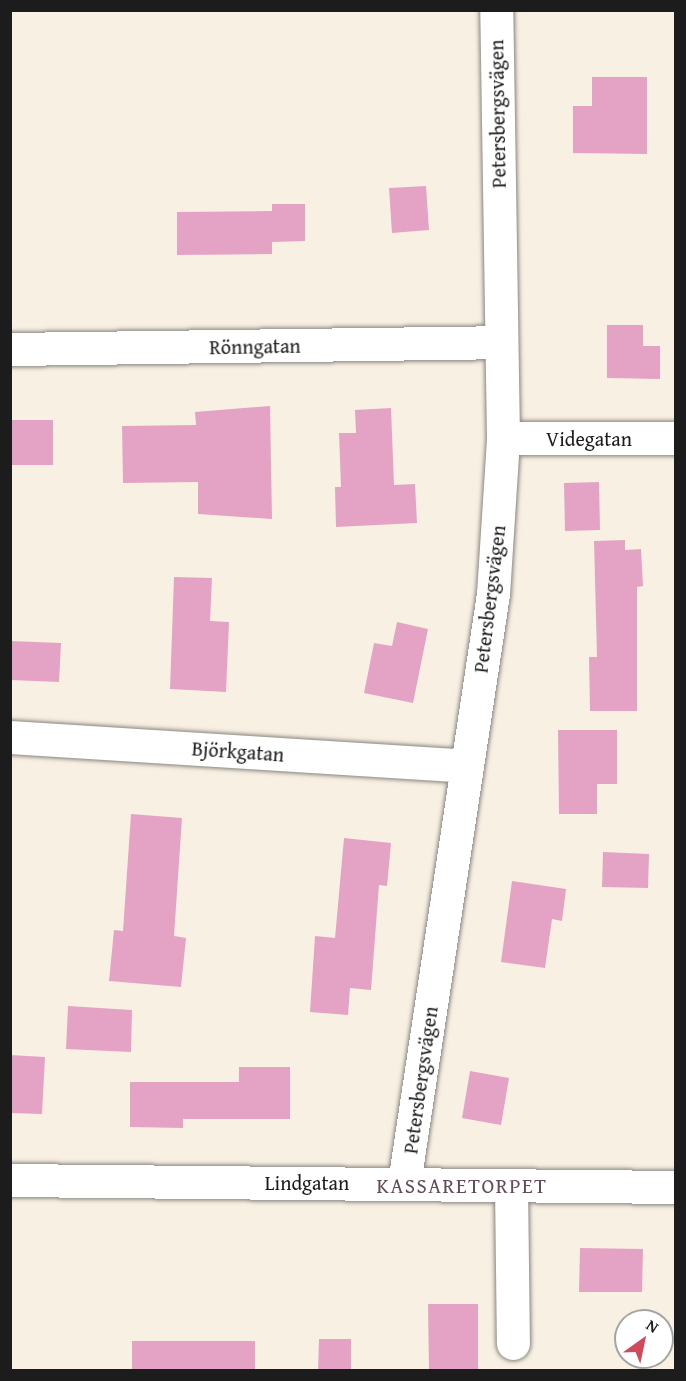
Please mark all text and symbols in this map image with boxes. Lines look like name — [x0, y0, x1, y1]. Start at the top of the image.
street label: Petersbergsvägen — [484, 39, 510, 189]
street label: Rönngatan — [209, 333, 301, 359]
street label: Videgatan — [546, 426, 632, 450]
street label: Petersbergsvägen — [468, 524, 510, 674]
street label: Björkgatan — [191, 736, 285, 766]
street label: Petersbergsvägen — [398, 1005, 442, 1155]
street label: Lindgatan — [265, 1170, 349, 1194]
district label: KASSARETORPET — [377, 1173, 547, 1199]
north arrow — [614, 1309, 674, 1369]
text: N — [642, 1313, 664, 1339]

